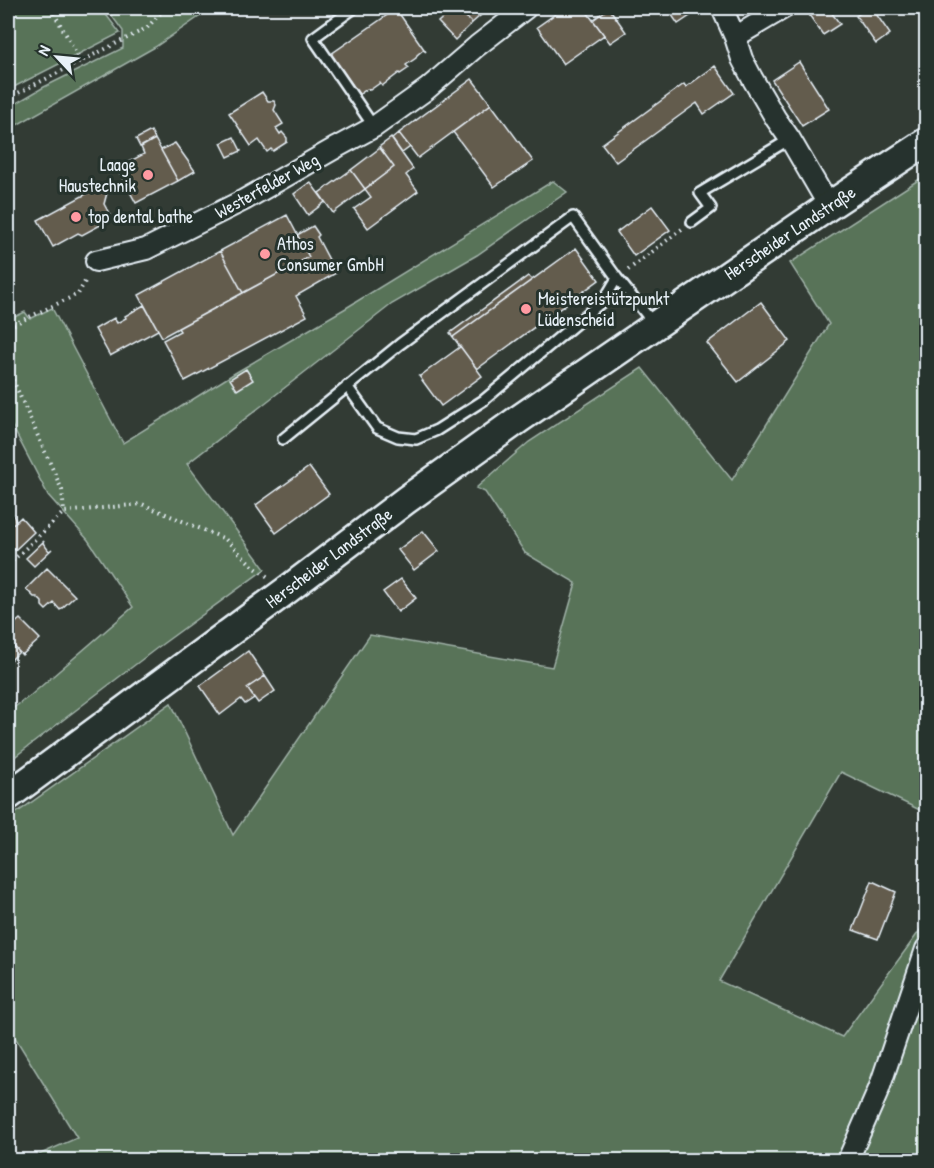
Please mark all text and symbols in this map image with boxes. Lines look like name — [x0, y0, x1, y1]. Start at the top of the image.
north arrow — [27, 27, 87, 87]
text: N — [32, 41, 55, 59]
street label: Westerfelder Weg — [210, 147, 323, 224]
place label: Laage Haustechnik — [59, 152, 137, 198]
marker: Laage Haustechnik — [141, 168, 155, 182]
street label: Herscheider Landstraße — [719, 179, 860, 286]
place label: top dental bathe — [88, 204, 193, 229]
marker: top dental bathe — [69, 210, 83, 224]
place label: Athos Consumer GmbH — [277, 231, 384, 277]
marker: Athos Consumer GmbH — [258, 247, 272, 261]
place label: Meistereistützpunkt Lüdenscheid — [538, 286, 670, 332]
marker: Meistereistützpunkt Lüdenscheid — [519, 302, 533, 316]
street label: Herscheider Landstraße — [260, 502, 397, 614]

